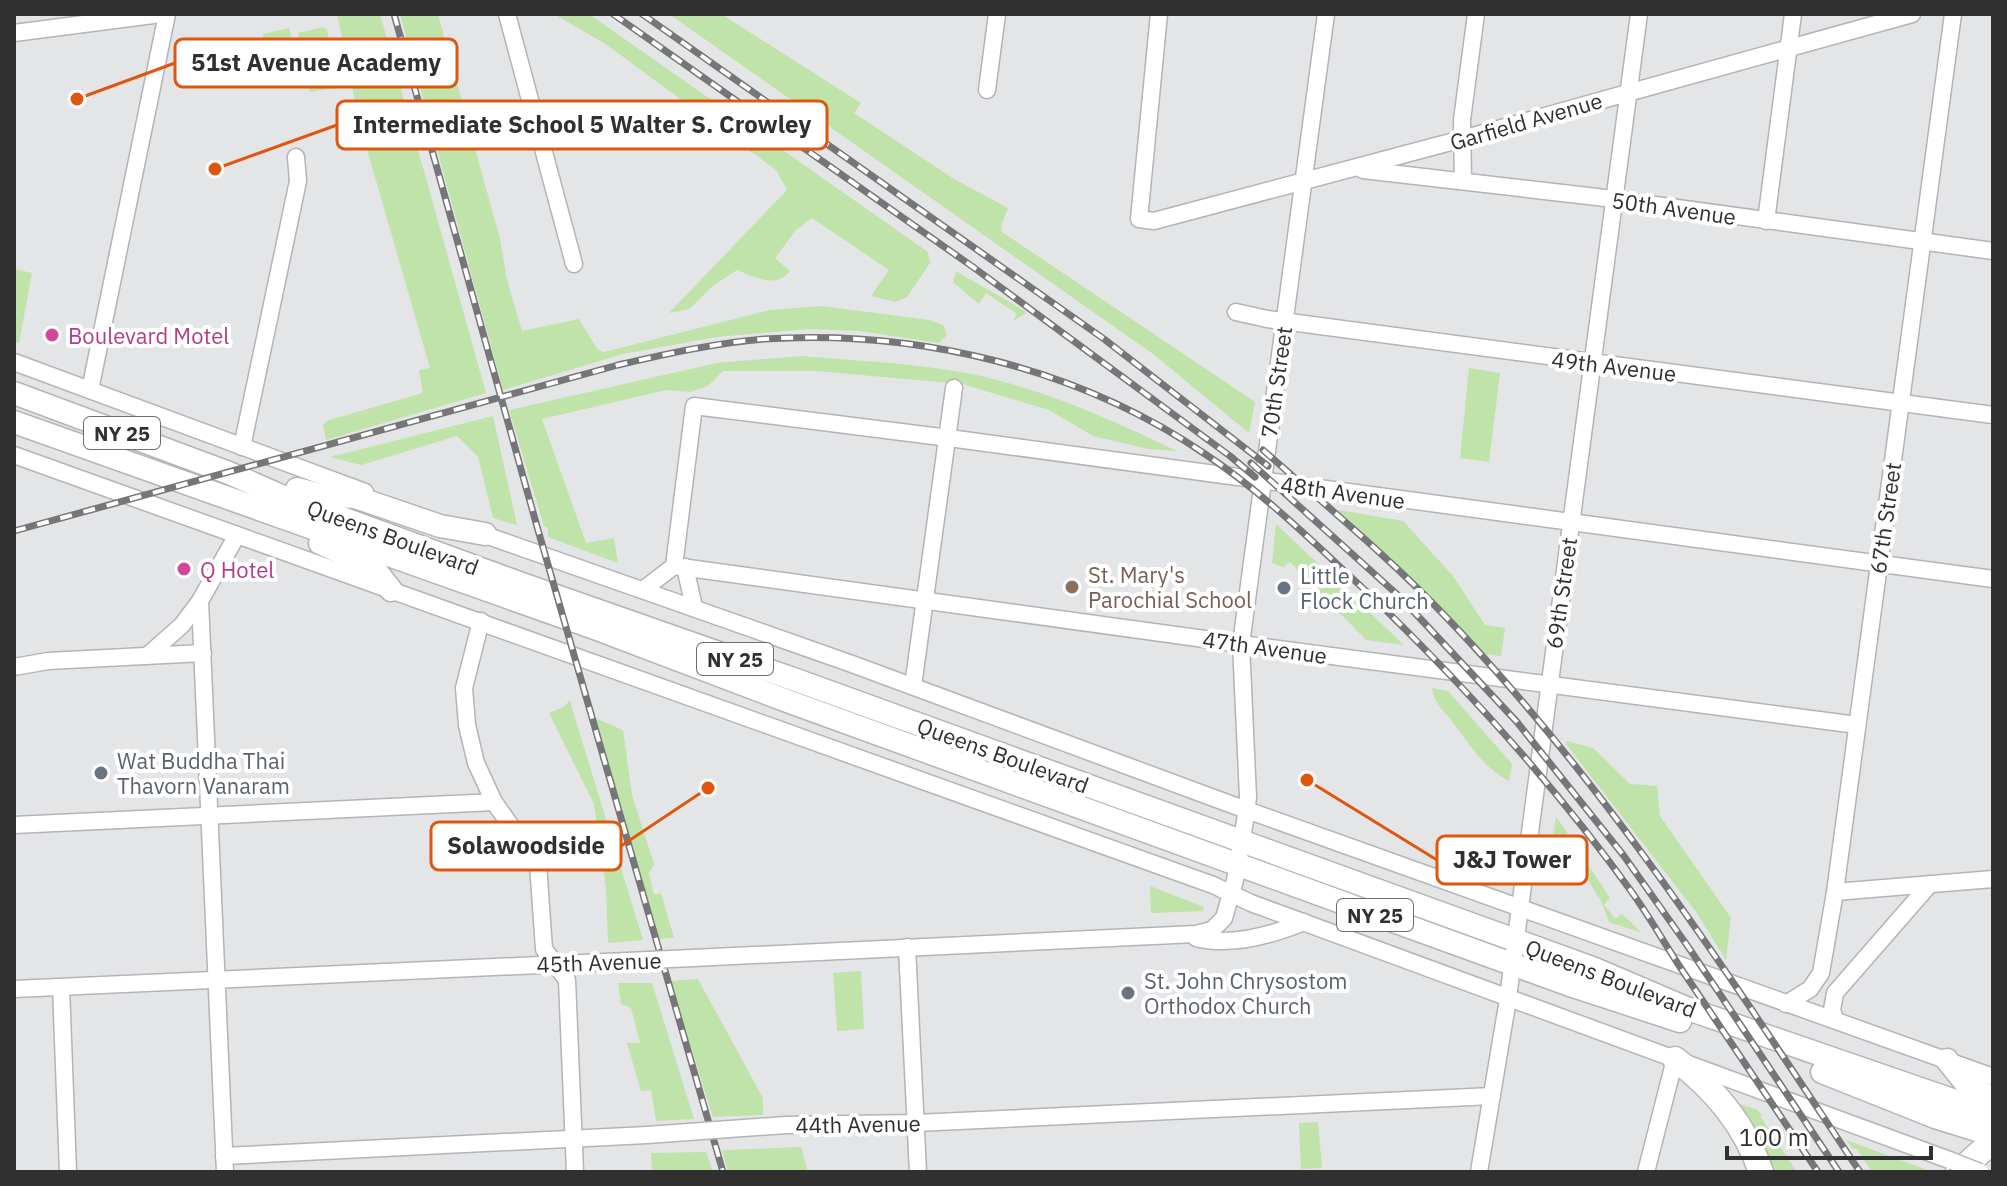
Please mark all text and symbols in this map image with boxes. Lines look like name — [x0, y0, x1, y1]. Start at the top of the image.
callout: 51st Avenue Academy — [175, 39, 457, 87]
text: 51st Avenue Academy — [191, 46, 441, 78]
street label: Garfield Avenue — [1446, 85, 1606, 157]
callout: Intermediate School 5 Walter S. Crowley — [337, 101, 827, 149]
text: Intermediate School 5 Walter S. Crowley — [353, 108, 811, 140]
street label: 50th Avenue — [1610, 185, 1738, 231]
place label: Boulevard Motel — [68, 321, 229, 350]
street label: 70th Street — [1254, 324, 1298, 440]
marker: Boulevard Motel — [43, 326, 61, 344]
street label: 49th Avenue — [1550, 344, 1678, 388]
road number: NY 25 — [84, 417, 160, 449]
street label: 67th Street — [1863, 460, 1907, 576]
street label: 48th Avenue — [1279, 469, 1407, 515]
street label: Queens Boulevard — [303, 492, 483, 582]
street label: 69th Street — [1539, 535, 1583, 651]
place label: Q Hotel — [200, 555, 274, 584]
marker: Q Hotel — [175, 560, 193, 578]
place label: St. Mary's Parochial School — [1088, 560, 1252, 614]
place label: Little Flock Church — [1300, 561, 1429, 615]
marker: St. Mary's Parochial School — [1063, 578, 1081, 596]
marker: Little Flock Church — [1275, 579, 1293, 597]
street label: 47th Avenue — [1201, 624, 1329, 670]
road number: NY 25 — [697, 643, 773, 675]
street label: Queens Boulevard — [913, 710, 1093, 800]
place label: Wat Buddha Thai Thavorn Vanaram — [117, 746, 290, 800]
marker: Wat Buddha Thai Thavorn Vanaram — [92, 764, 110, 782]
callout: Solawoodside — [431, 822, 621, 870]
text: Solawoodside — [447, 829, 605, 861]
callout: J&J Tower — [1437, 836, 1587, 884]
text: J&J Tower — [1453, 843, 1572, 875]
road number: NY 25 — [1337, 899, 1413, 931]
street label: Queens Boulevard — [1521, 932, 1701, 1024]
street label: 45th Avenue — [536, 945, 662, 979]
place label: St. John Chrysostom Orthodox Church — [1144, 966, 1348, 1020]
marker: St. John Chrysostom Orthodox Church — [1119, 984, 1137, 1002]
street label: 44th Avenue — [795, 1108, 921, 1140]
scale bar — [1727, 1110, 1931, 1160]
text: 100 m — [1739, 1121, 1809, 1153]

